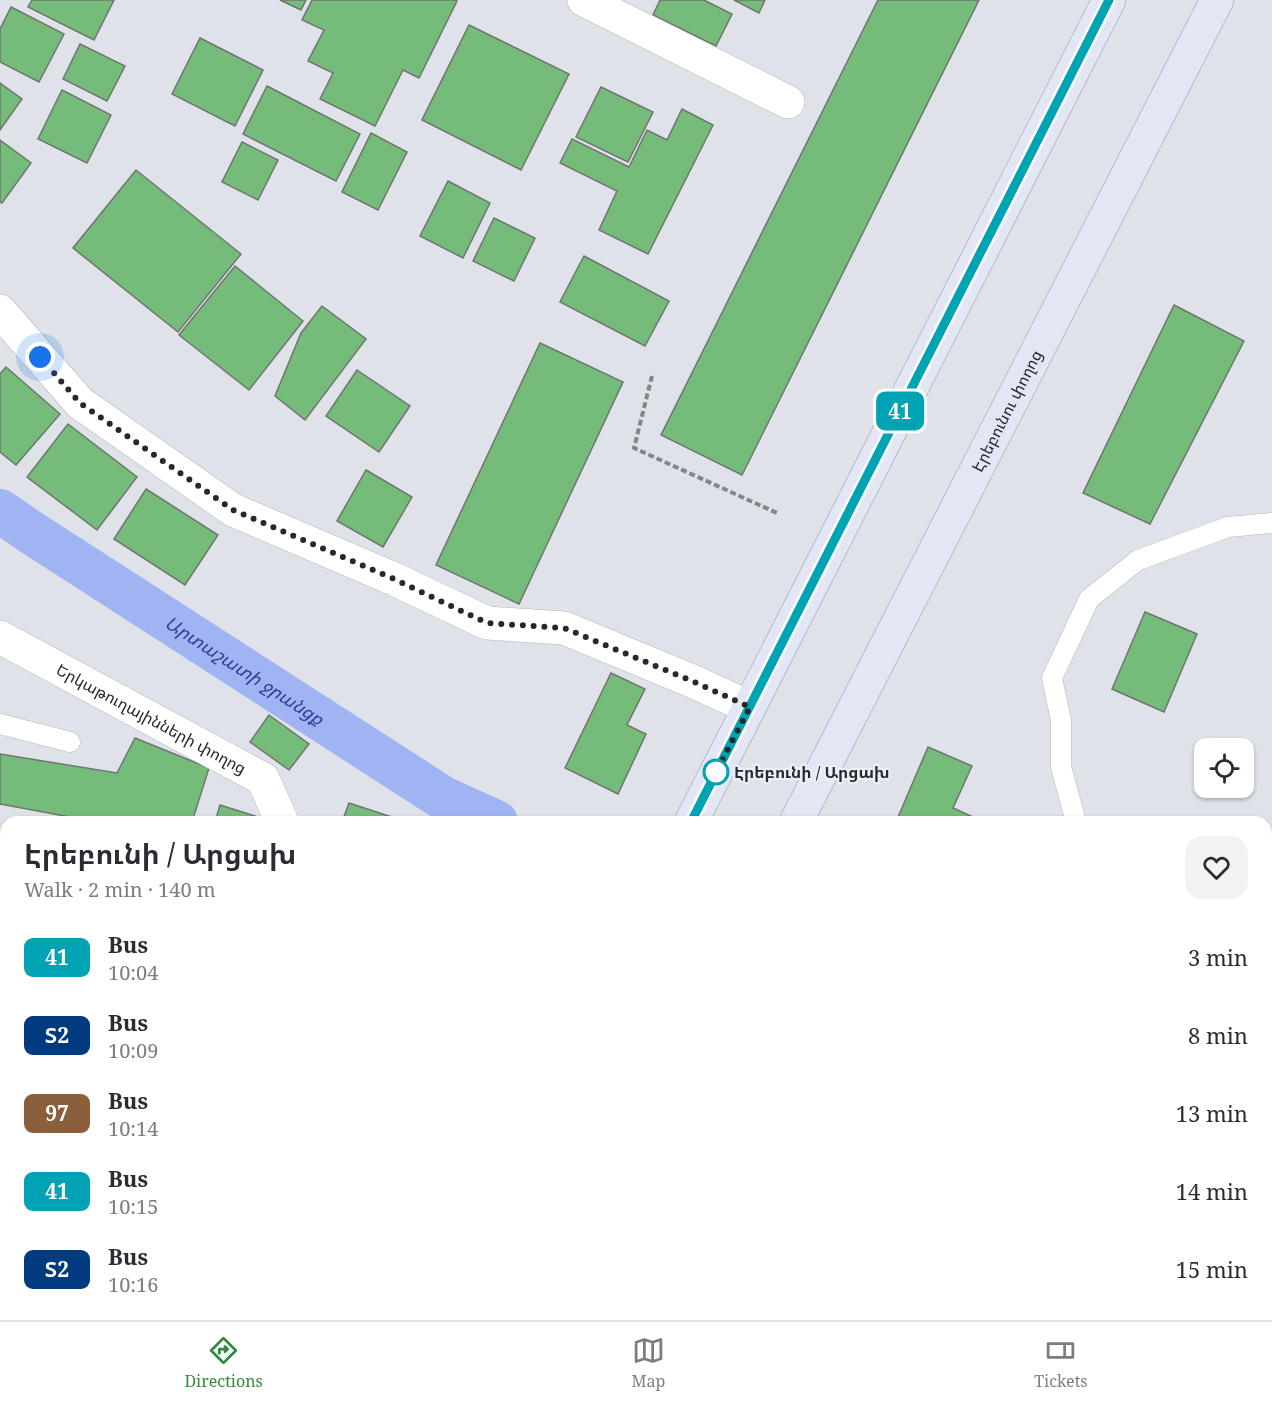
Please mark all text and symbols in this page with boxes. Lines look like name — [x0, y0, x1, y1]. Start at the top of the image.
your location — [25, 342, 55, 372]
street label: Էրեբունու փողոց — [966, 346, 1047, 476]
line badge: 41 — [873, 392, 927, 430]
text: 41 — [888, 397, 912, 425]
water label: Արտաշատի ջրանցք — [161, 610, 330, 731]
street label: Երկաթուղայինների փողոց — [52, 658, 250, 779]
map controls — [1194, 738, 1254, 798]
button: locate — [1194, 738, 1254, 798]
marker: Էրեբունի / Արցախ — [703, 759, 729, 785]
place label: Էրեբունի / Արցախ — [734, 761, 890, 783]
text: Էրեբունի / Արցախ — [24, 834, 296, 872]
button: heart — [1185, 836, 1248, 899]
text: Walk · 2 min · 140 m — [24, 876, 216, 903]
text: Bus — [108, 929, 148, 959]
text: 3 min — [1188, 942, 1248, 972]
text: 41 — [45, 943, 69, 971]
text: 10:04 — [108, 959, 158, 986]
text: Bus — [108, 1007, 148, 1037]
text: 8 min — [1188, 1020, 1248, 1050]
text: Տ2 — [45, 1021, 69, 1049]
text: 10:09 — [108, 1037, 158, 1064]
text: Bus — [108, 1085, 148, 1115]
text: 13 min — [1176, 1098, 1248, 1128]
text: 97 — [45, 1099, 69, 1127]
text: 10:14 — [108, 1115, 158, 1142]
text: Bus — [108, 1163, 148, 1193]
text: 14 min — [1176, 1176, 1248, 1206]
text: 41 — [45, 1177, 69, 1205]
text: 10:15 — [108, 1193, 158, 1220]
text: Bus — [108, 1241, 148, 1271]
text: 15 min — [1176, 1254, 1248, 1284]
text: Տ2 — [45, 1255, 69, 1283]
text: 10:16 — [108, 1271, 158, 1298]
tab: Directions — [184, 1334, 263, 1392]
tab: Map — [632, 1334, 665, 1392]
tab: Tickets — [1034, 1334, 1088, 1392]

